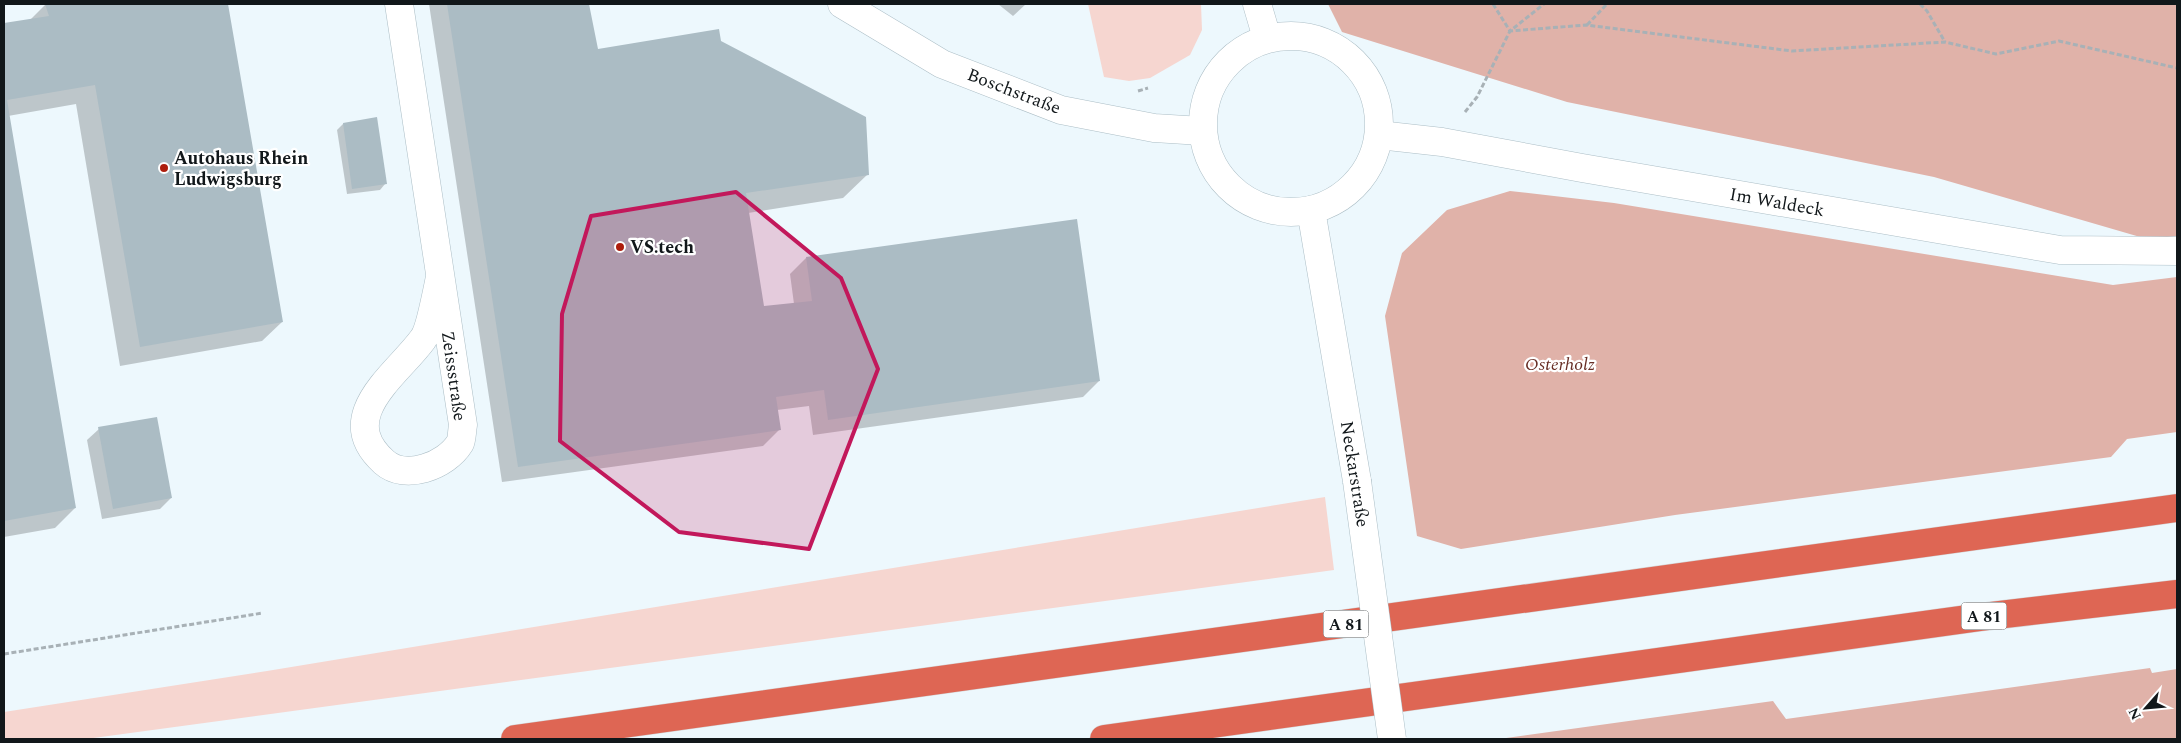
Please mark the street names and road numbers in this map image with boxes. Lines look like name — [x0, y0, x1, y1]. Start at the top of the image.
street label: Boschstraße — [963, 61, 1065, 122]
street label: Im Waldeck — [1727, 181, 1826, 224]
street label: Zeissstraße — [434, 329, 473, 423]
street label: Neckarstraße — [1333, 419, 1376, 529]
road number: A 81 — [1962, 602, 2006, 630]
road number: A 81 — [1324, 610, 1368, 638]

